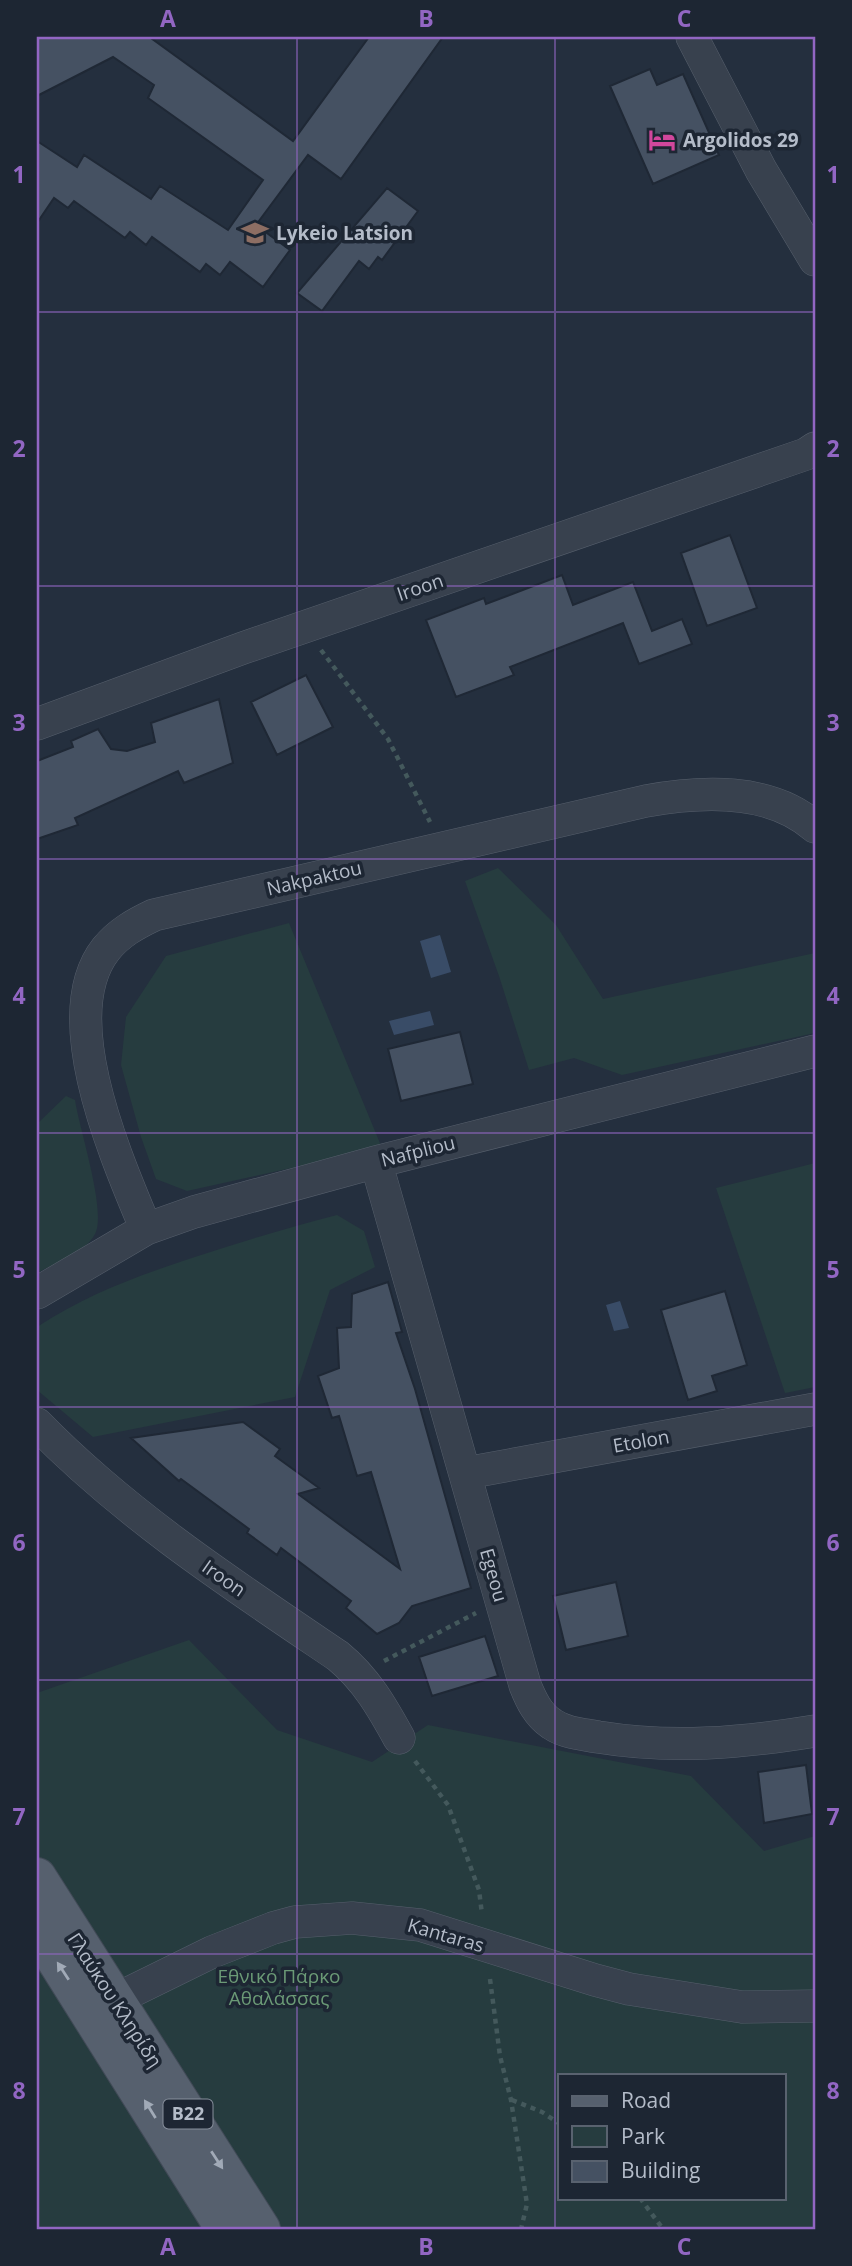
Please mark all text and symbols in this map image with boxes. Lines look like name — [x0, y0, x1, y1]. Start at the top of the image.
text: A — [160, 2, 176, 34]
text: B — [418, 2, 434, 34]
text: C — [677, 2, 691, 34]
hotel icon: Argolidos 29 — [647, 125, 677, 155]
place label: Argolidos 29 — [683, 127, 799, 153]
text: 1 — [12, 158, 26, 190]
text: 1 — [826, 158, 840, 190]
school or university icon: Lykeio Latsion — [240, 218, 270, 248]
place label: Lykeio Latsion — [276, 220, 413, 246]
text: 2 — [12, 432, 26, 464]
text: 2 — [826, 432, 840, 464]
street label: Iroon — [393, 567, 447, 607]
text: 3 — [12, 706, 26, 738]
text: 3 — [826, 706, 840, 738]
street label: Nakpaktou — [264, 854, 364, 902]
text: 4 — [12, 979, 26, 1011]
text: 4 — [826, 979, 840, 1011]
street label: Nafpliou — [378, 1129, 458, 1173]
text: 5 — [12, 1253, 26, 1285]
text: 5 — [826, 1253, 840, 1285]
street label: Etolon — [611, 1423, 671, 1459]
text: 6 — [12, 1526, 26, 1558]
text: 6 — [826, 1526, 840, 1558]
street label: Egeou — [474, 1545, 514, 1605]
street label: Iroon — [197, 1554, 251, 1602]
text: 7 — [12, 1800, 26, 1832]
text: 7 — [826, 1800, 840, 1832]
street label: Kantaras — [405, 1912, 487, 1958]
street label: Γλαύκου Κληρίδη — [62, 1928, 168, 2072]
one-way arrow — [56, 1962, 70, 1980]
park label: Εθνικό Πάρκο Αθαλάσσας — [217, 1963, 341, 2011]
text: 8 — [12, 2074, 26, 2106]
legend — [558, 2074, 786, 2200]
text: 8 — [826, 2074, 840, 2106]
text: Road — [621, 2086, 671, 2114]
one-way arrow — [143, 2099, 156, 2119]
road number: B22 — [164, 2100, 212, 2128]
text: Park — [621, 2122, 665, 2150]
one-way arrow — [211, 2151, 224, 2170]
text: Building — [621, 2156, 700, 2184]
text: A — [160, 2230, 176, 2262]
text: B — [418, 2230, 434, 2262]
text: C — [677, 2230, 691, 2262]

